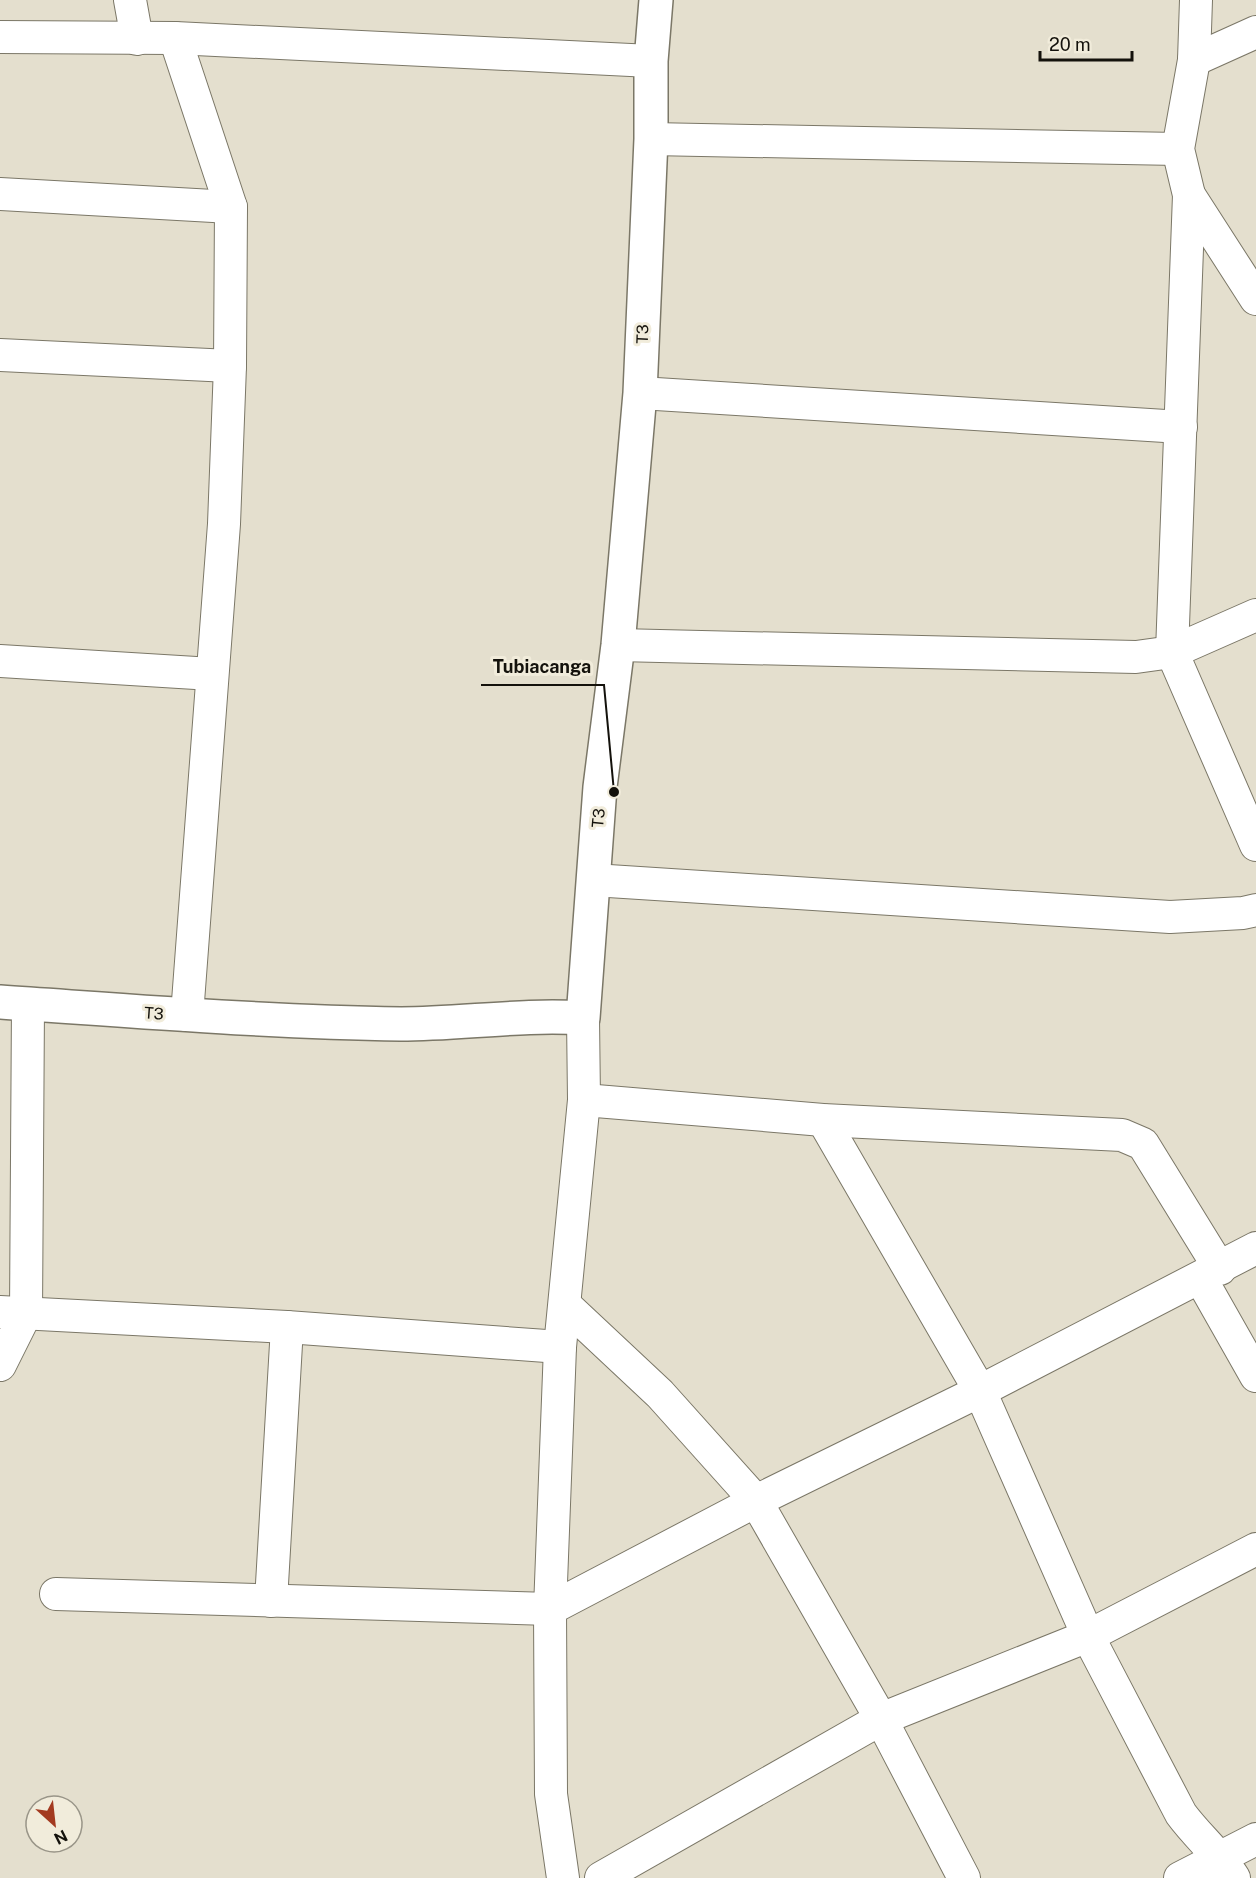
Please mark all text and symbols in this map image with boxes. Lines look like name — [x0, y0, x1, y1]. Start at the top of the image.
scale bar — [1040, 24, 1132, 62]
text: 20 m — [1049, 34, 1091, 55]
street label: T3 — [633, 324, 652, 344]
callout: Tubiacanga — [481, 649, 604, 685]
text: Tubiacanga — [493, 656, 591, 677]
street label: T3 — [588, 807, 609, 829]
street label: T3 — [144, 1003, 164, 1024]
north arrow — [24, 1794, 84, 1854]
text: N — [51, 1826, 70, 1848]

